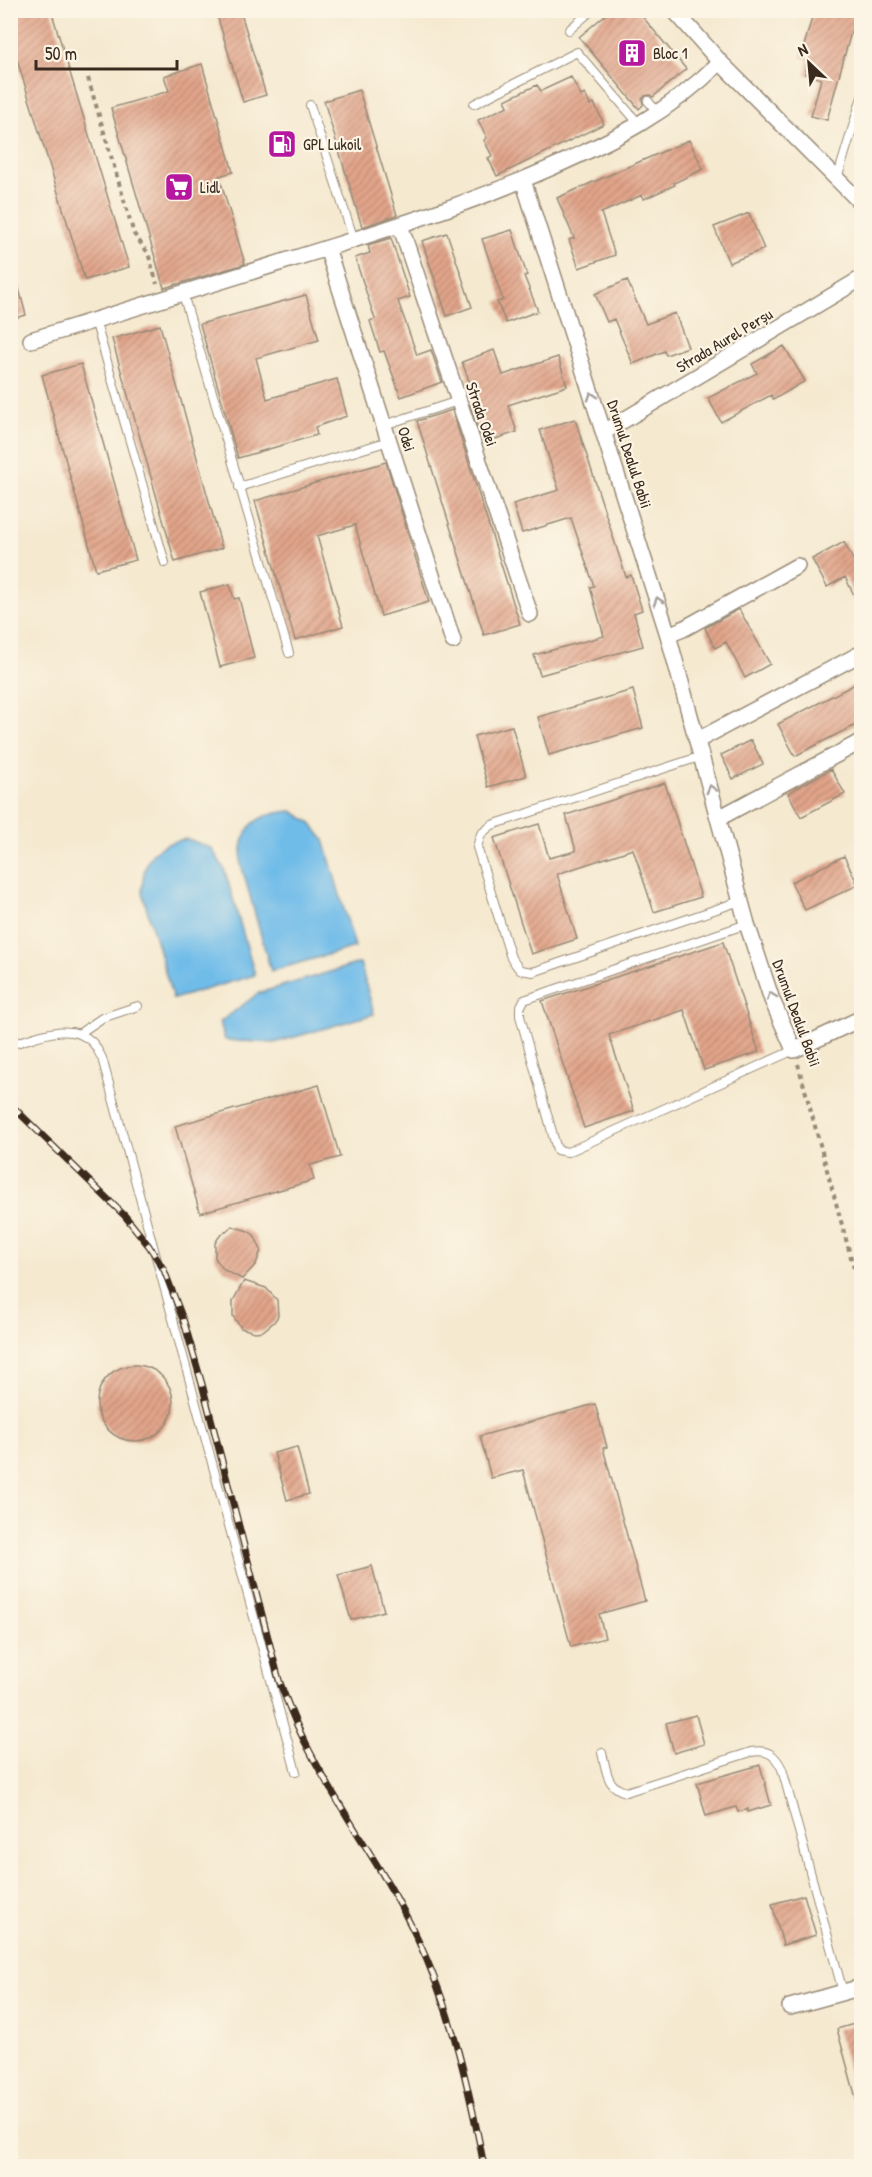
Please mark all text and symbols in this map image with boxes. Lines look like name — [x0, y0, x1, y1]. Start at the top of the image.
scale bar — [36, 33, 177, 71]
north arrow — [779, 33, 839, 93]
building icon: Bloc 1 — [616, 37, 648, 69]
text: N — [794, 38, 812, 61]
text: 50 m — [45, 41, 77, 66]
place label: Bloc 1 — [653, 42, 688, 64]
fuel station icon: GPL Lukoil — [266, 128, 298, 160]
place label: GPL Lukoil — [303, 133, 362, 155]
supermarket icon: Lidl — [163, 171, 195, 203]
place label: Lidl — [200, 176, 221, 198]
street label: Strada Aurel Perșu — [672, 302, 777, 377]
street label: Strada Odei — [461, 379, 503, 449]
one-way arrow — [587, 391, 600, 402]
street label: Drumul Dealul Babii — [602, 397, 658, 511]
street label: Odei — [393, 424, 421, 454]
one-way arrow — [652, 597, 665, 607]
one-way arrow — [706, 784, 718, 795]
street label: Drumul Dealul Babii — [767, 956, 827, 1070]
one-way arrow — [766, 991, 779, 1002]

